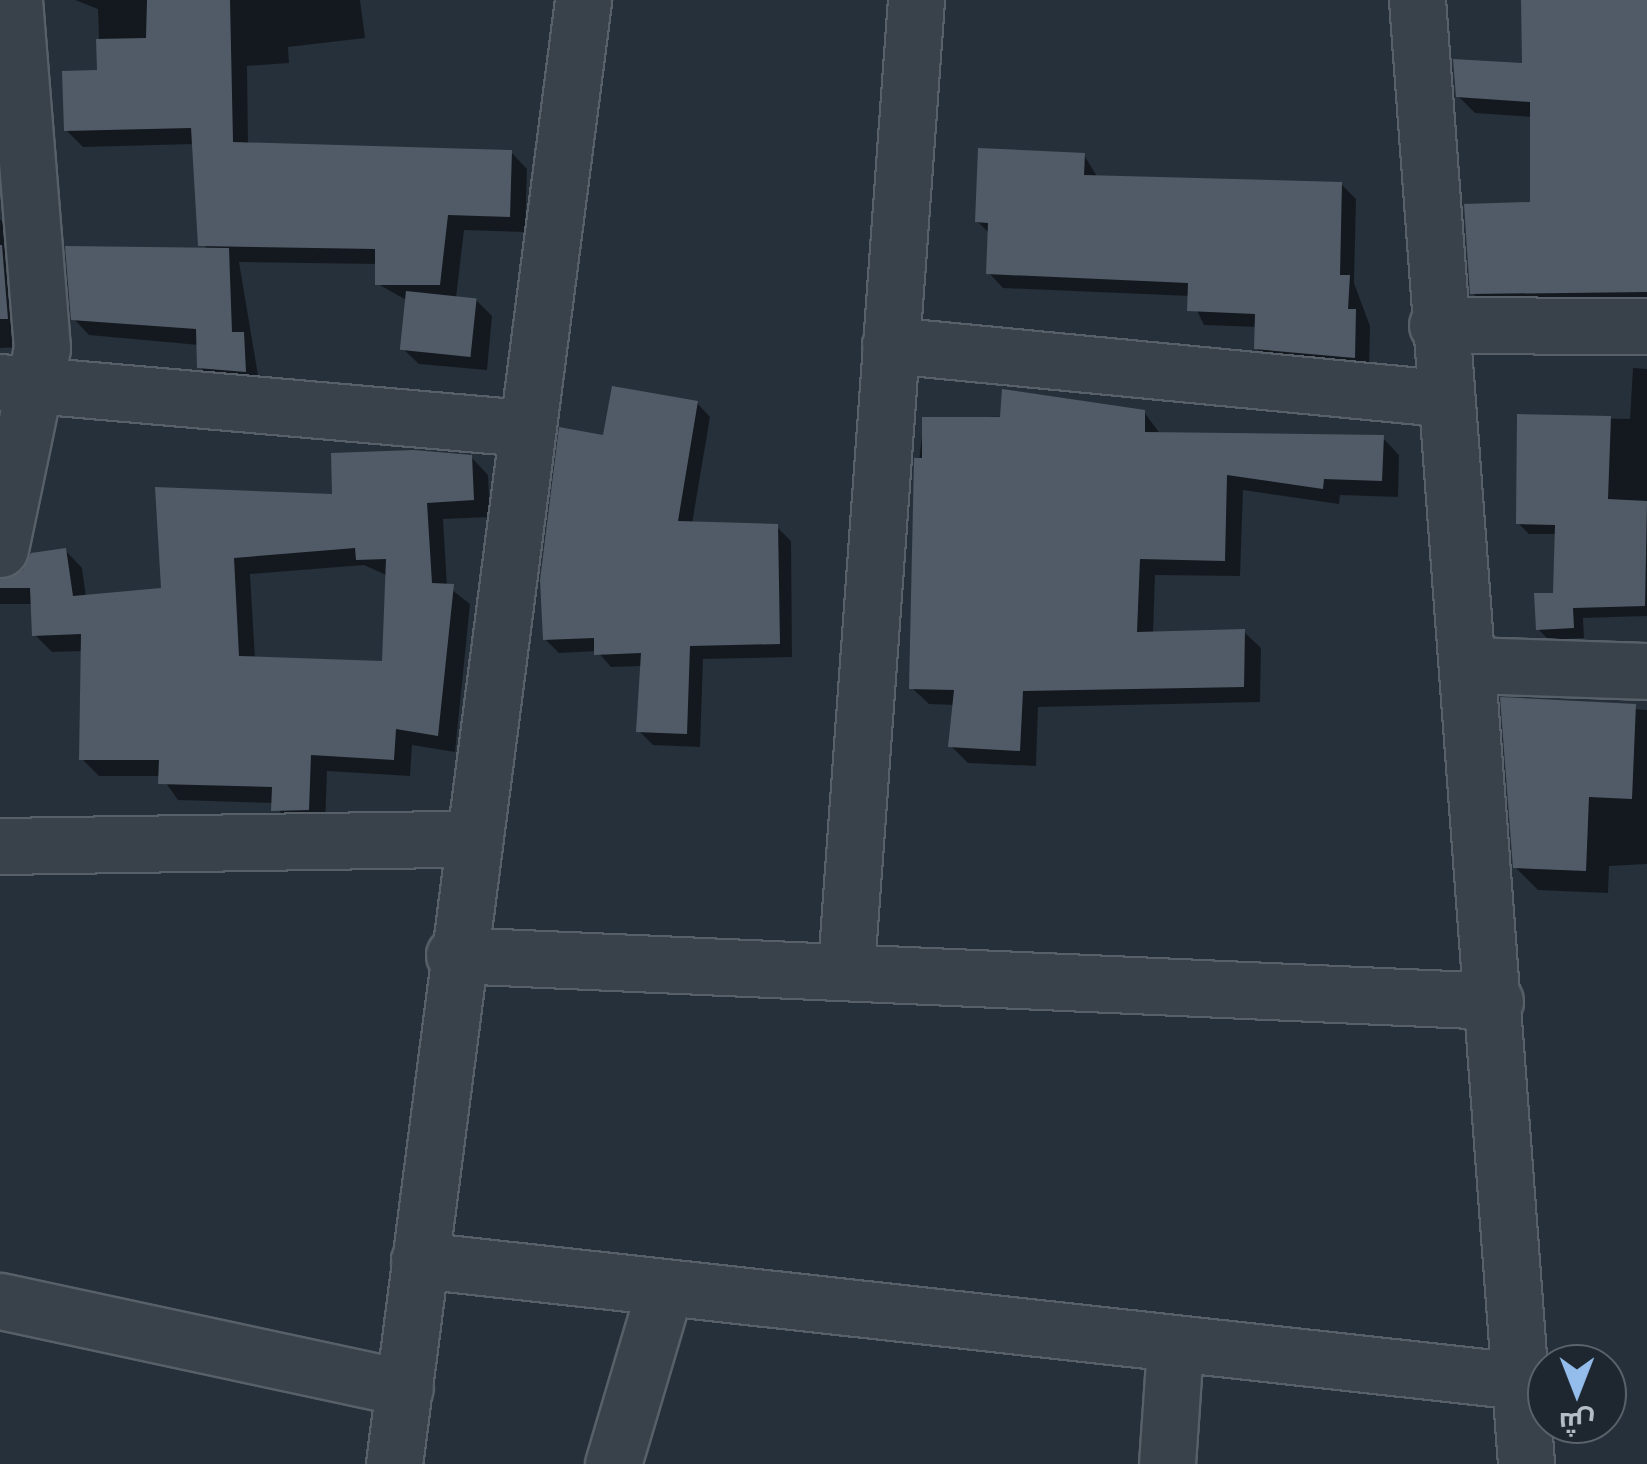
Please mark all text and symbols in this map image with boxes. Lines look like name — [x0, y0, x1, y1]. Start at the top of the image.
north arrow — [1527, 1344, 1627, 1444]
text: ش — [1559, 1404, 1595, 1441]

